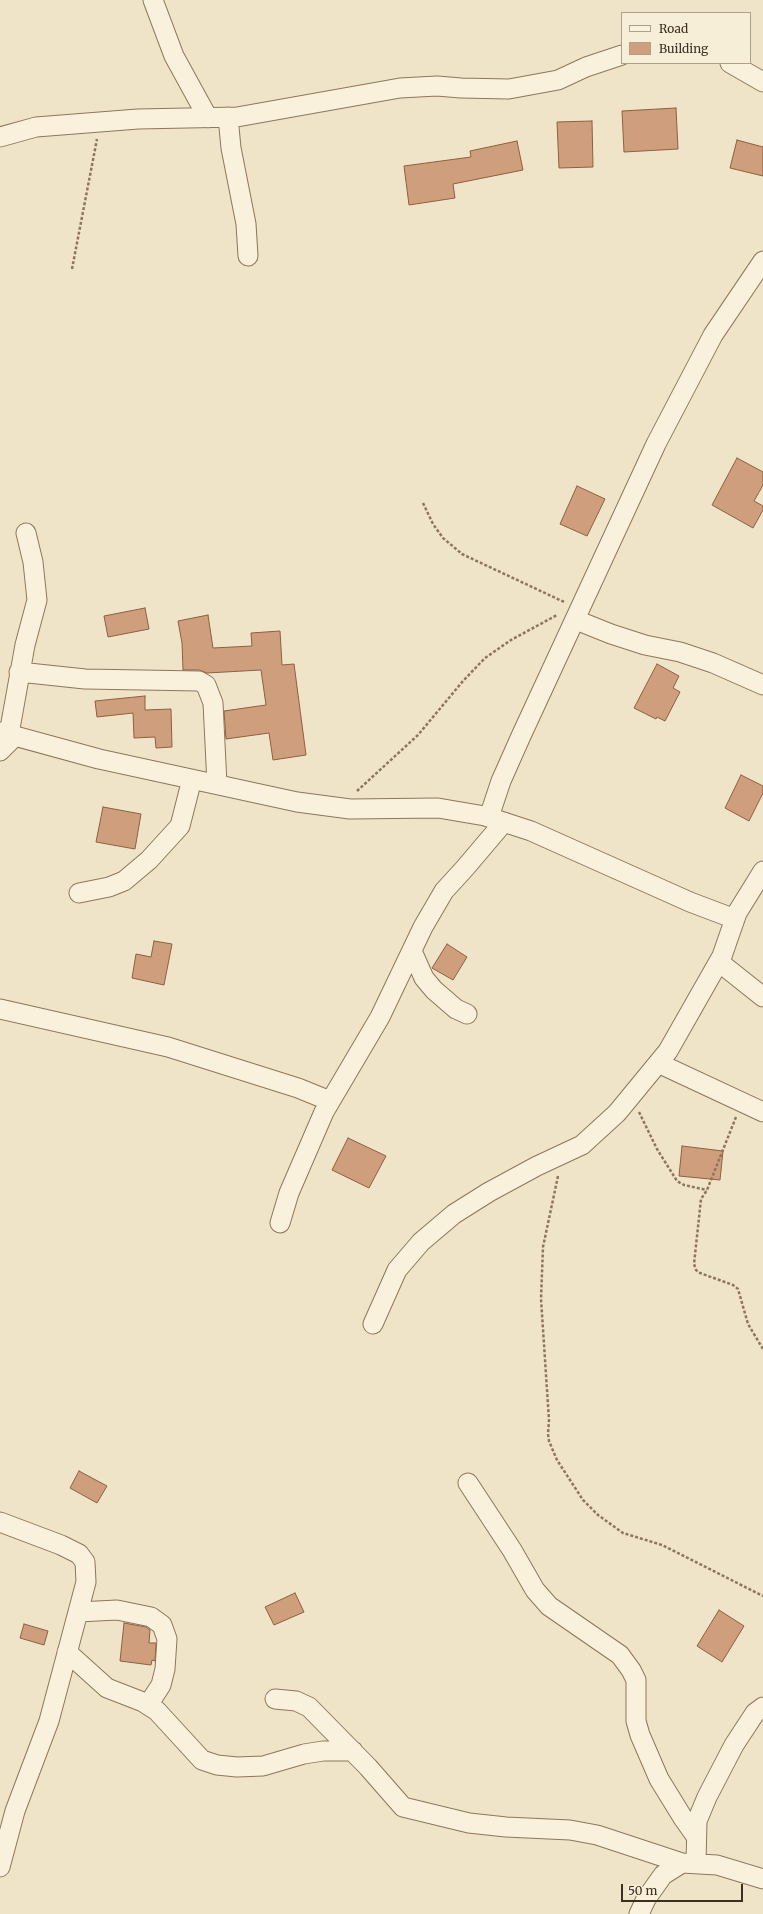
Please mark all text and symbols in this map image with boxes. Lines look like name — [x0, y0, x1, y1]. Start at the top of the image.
legend — [621, 12, 751, 64]
text: Road — [659, 21, 688, 36]
text: Building — [659, 41, 708, 56]
scale bar — [623, 1876, 745, 1902]
text: 50 m — [628, 1883, 657, 1898]

